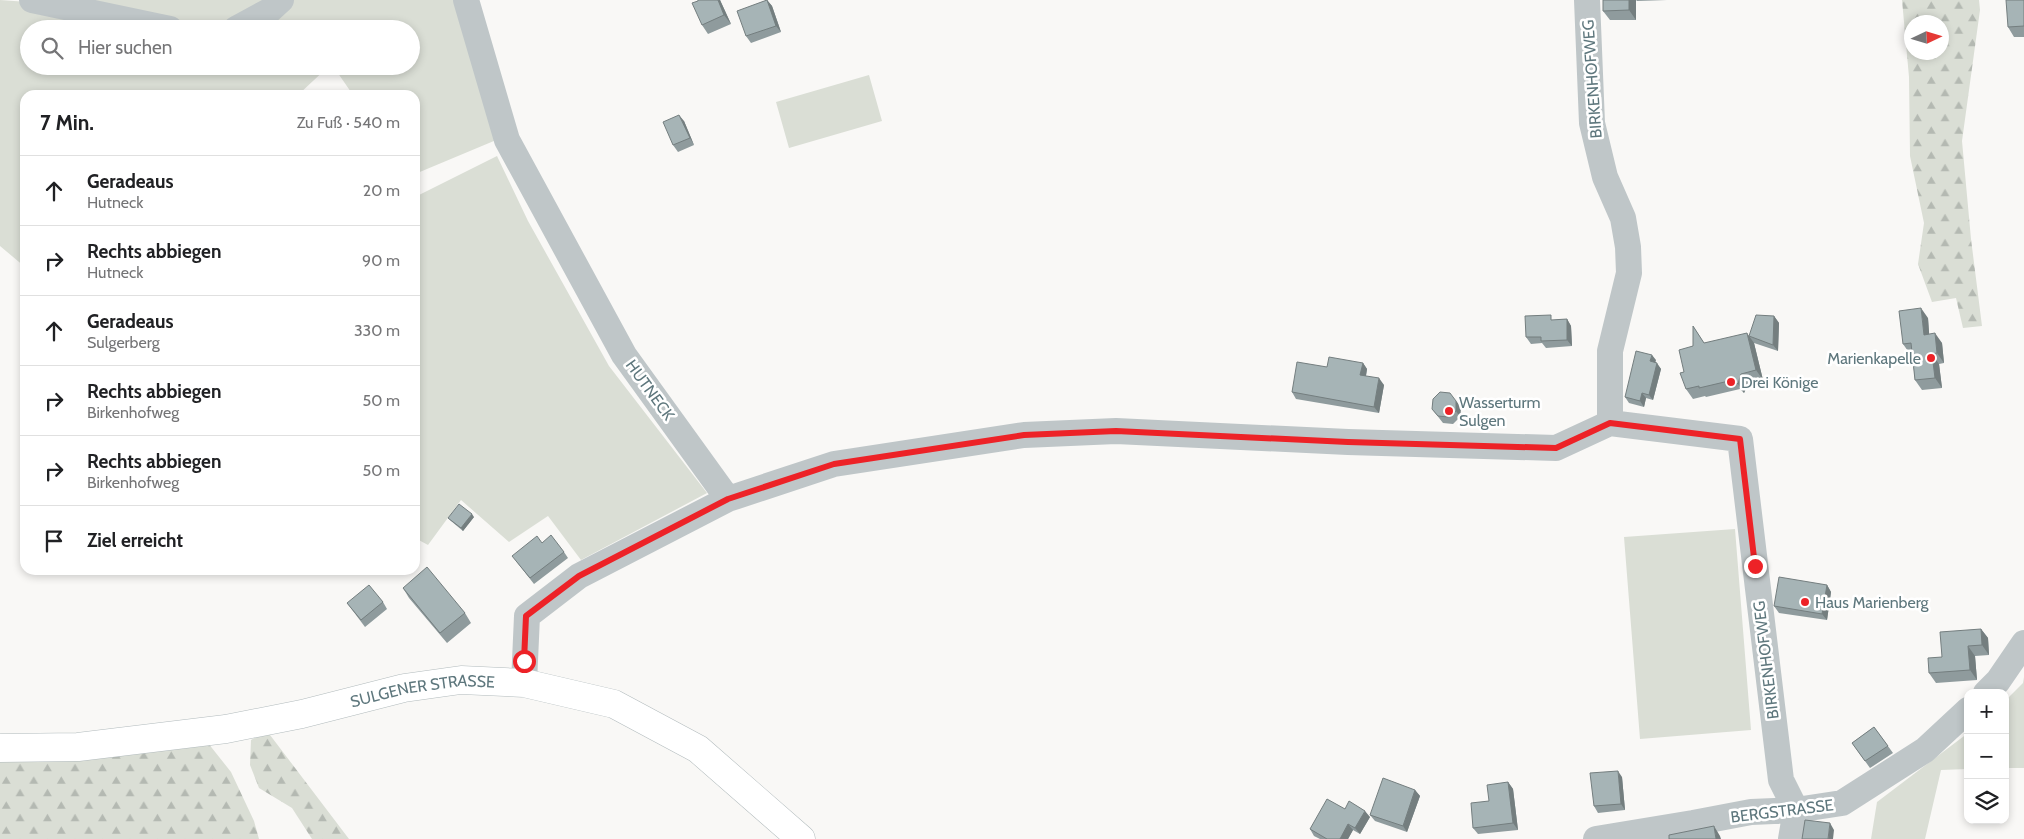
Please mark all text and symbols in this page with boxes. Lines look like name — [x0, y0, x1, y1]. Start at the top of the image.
north arrow — [1904, 15, 1949, 60]
street label: BIRKENHOFWEG — [1578, 19, 1606, 139]
search box — [20, 20, 420, 75]
icon: search — [38, 34, 66, 62]
text: Hier suchen — [78, 36, 172, 59]
text: 7 Min. — [40, 110, 94, 135]
text: Zu Fuß · 540 m — [297, 113, 400, 132]
text: Geradeaus — [87, 170, 173, 193]
icon: ahead — [40, 177, 68, 205]
text: 20 m — [363, 181, 400, 200]
text: Hutneck — [87, 193, 143, 212]
text: Rechts abbiegen — [87, 240, 221, 263]
icon: right — [40, 247, 68, 275]
text: 90 m — [362, 251, 400, 270]
text: Hutneck — [87, 263, 143, 282]
text: Geradeaus — [87, 310, 173, 333]
icon: ahead — [40, 317, 68, 345]
text: 330 m — [354, 321, 400, 340]
text: Sulgerberg — [87, 333, 160, 352]
place label: Marienkapelle — [1827, 349, 1921, 368]
marker: Marienkapelle — [1925, 352, 1937, 364]
street label: HUTNECK — [622, 356, 678, 424]
place label: Drei Könige — [1741, 373, 1818, 392]
marker: Drei Könige — [1725, 376, 1737, 388]
text: Rechts abbiegen — [87, 380, 221, 403]
icon: right — [40, 387, 68, 415]
text: 50 m — [363, 391, 400, 410]
place label: Wasserturm Sulgen — [1459, 393, 1541, 430]
text: Birkenhofweg — [87, 403, 179, 422]
marker: Wasserturm Sulgen — [1443, 405, 1455, 417]
text: Rechts abbiegen — [87, 450, 221, 473]
icon: right — [40, 457, 68, 485]
text: 50 m — [363, 461, 400, 480]
text: Birkenhofweg — [87, 473, 179, 492]
icon: arrive — [40, 527, 68, 555]
text: Ziel erreicht — [87, 529, 183, 552]
route end — [1744, 555, 1767, 578]
place label: Haus Marienberg — [1815, 593, 1930, 612]
marker: Haus Marienberg — [1799, 596, 1811, 608]
street label: BIRKENHOFWEG — [1749, 600, 1783, 720]
route start — [513, 650, 536, 673]
street label: SULGENER STRASSE — [348, 670, 495, 711]
map controls — [1964, 689, 2009, 824]
button: + — [1964, 689, 2009, 734]
button: − — [1964, 734, 2009, 779]
button: layers — [1964, 779, 2009, 824]
street label: BERGSTRASSE — [1729, 795, 1835, 827]

